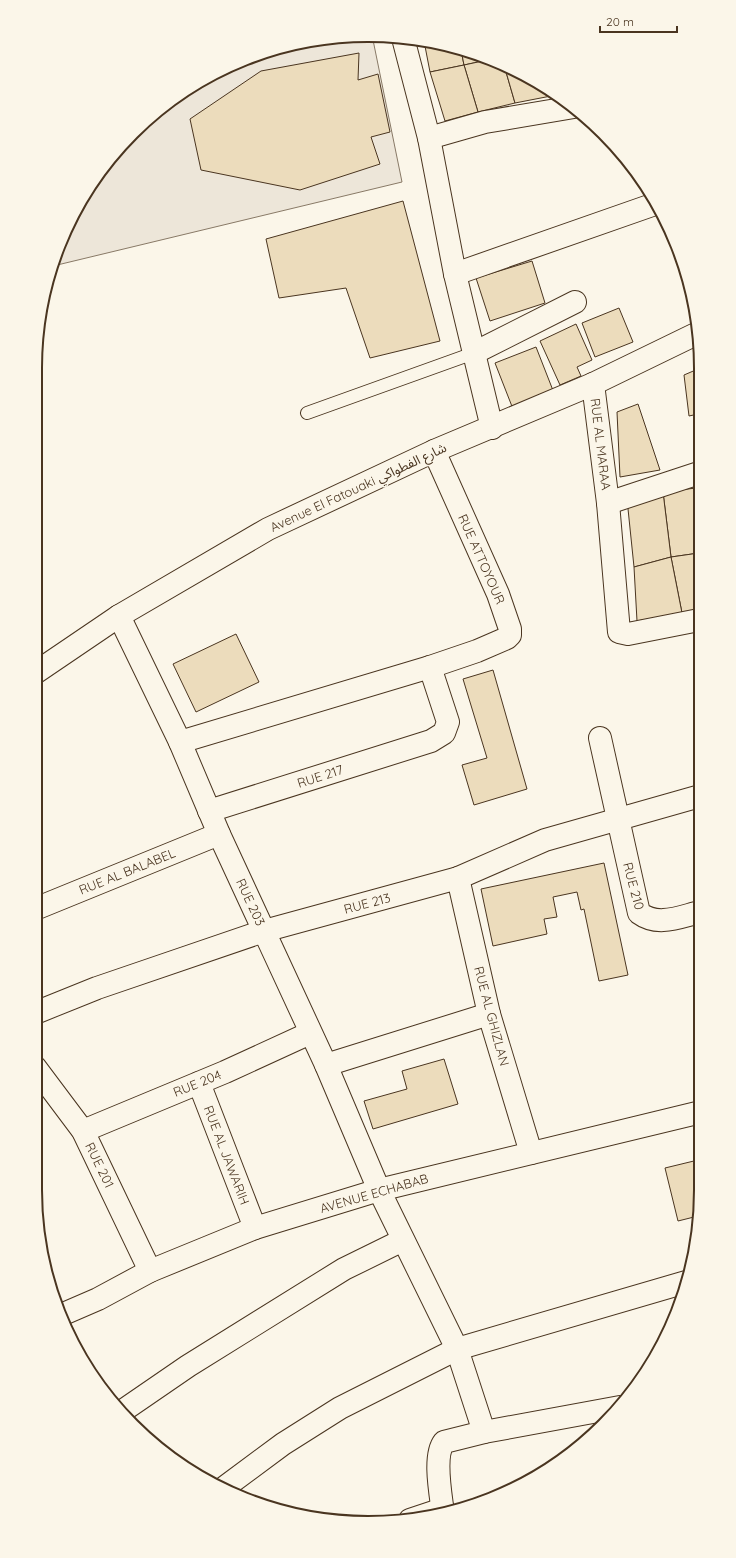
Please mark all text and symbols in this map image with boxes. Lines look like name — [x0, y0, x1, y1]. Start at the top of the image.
scale bar — [600, 8, 677, 34]
text: 20 m — [606, 14, 634, 29]
street label: RUE AL MARAA — [587, 397, 615, 491]
street label: Avenue El Fatouaki شارع الفطواكي — [267, 439, 450, 538]
street label: RUE ATTOYOUR — [455, 511, 509, 607]
street label: RUE 217 — [295, 761, 345, 791]
street label: RUE AL BALABEL — [76, 844, 178, 898]
street label: RUE 210 — [620, 860, 648, 912]
street label: RUE 203 — [233, 876, 269, 928]
street label: RUE 213 — [342, 889, 392, 917]
street label: RUE AL GHIZLAN — [471, 964, 513, 1068]
street label: RUE 204 — [171, 1066, 224, 1100]
street label: RUE AL JAWARIH — [201, 1103, 253, 1207]
street label: RUE 201 — [82, 1140, 118, 1190]
street label: AVENUE ECHABAB — [318, 1170, 430, 1216]

